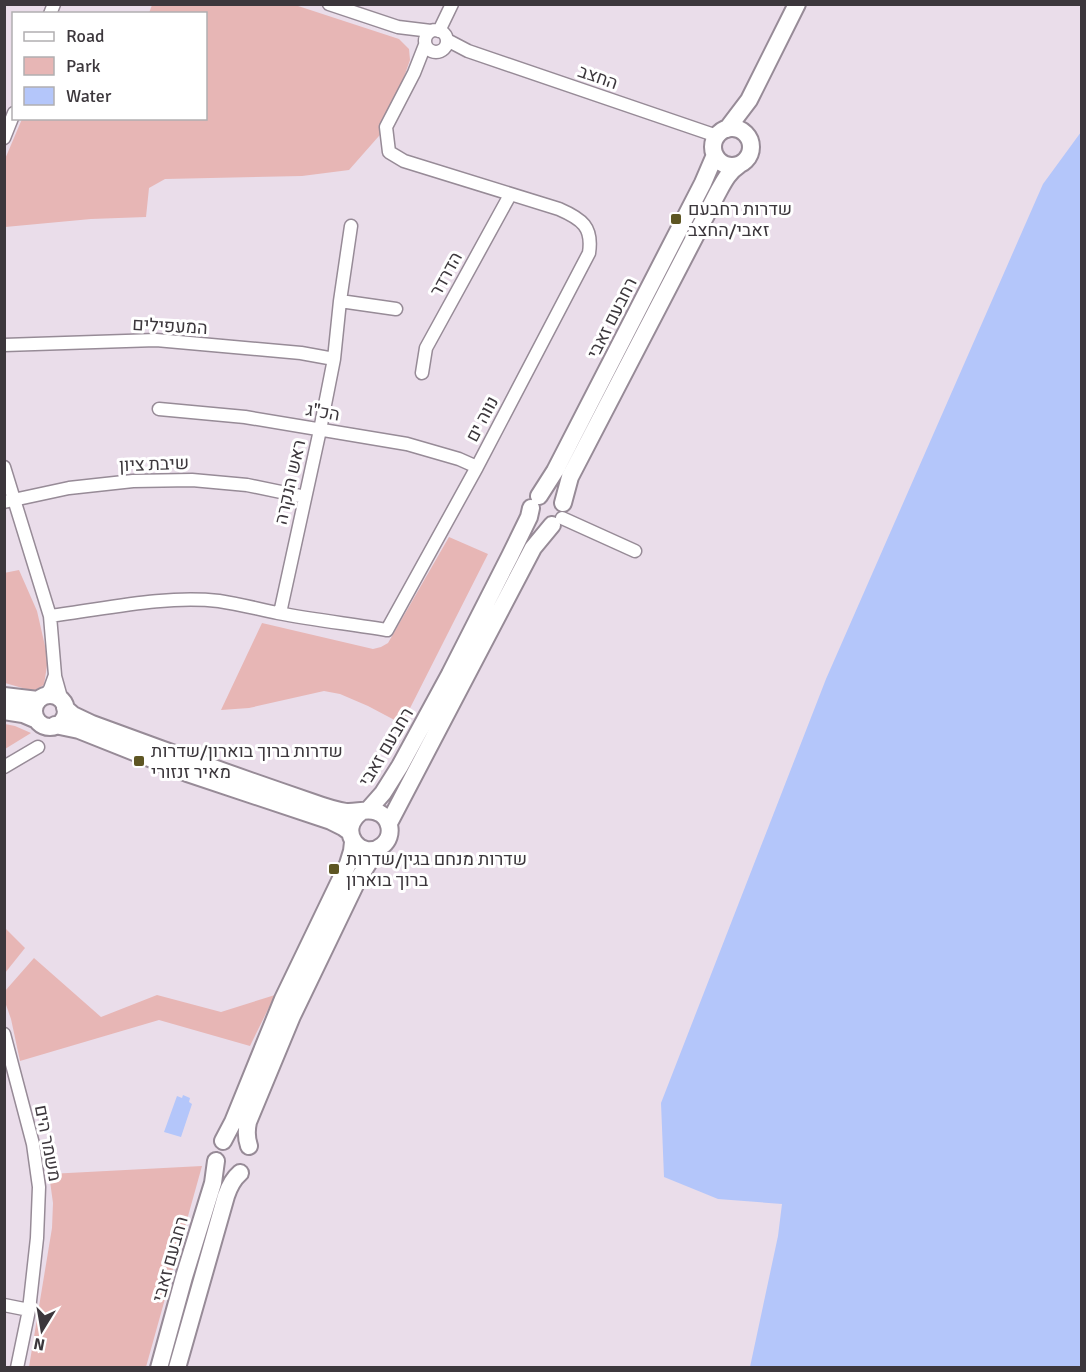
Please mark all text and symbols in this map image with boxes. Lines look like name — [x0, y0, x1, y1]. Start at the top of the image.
legend — [12, 12, 207, 120]
text: Road — [66, 25, 105, 47]
text: Park — [66, 55, 101, 77]
street label: החצב — [575, 60, 621, 94]
text: Water — [66, 85, 112, 107]
place label: שדרות רחבעם זאבי/החצב — [688, 198, 792, 241]
marker: שדרות רחבעם זאבי/החצב — [669, 212, 683, 226]
street label: הדרדר — [425, 248, 467, 300]
street label: רחבעם זאבי — [582, 274, 642, 362]
street label: המעפילים — [132, 313, 208, 339]
street label: נווה ים — [461, 392, 503, 446]
street label: הכ"ג — [304, 398, 342, 426]
street label: ראש הנקרה — [270, 437, 310, 527]
street label: שיבת ציון — [119, 452, 189, 476]
street label: רחבעם זאבי — [354, 704, 418, 790]
place label: שדרות ברוך בוארון/שדרות מאיר זנזורי — [151, 740, 343, 783]
marker: שדרות ברוך בוארון/שדרות מאיר זנזורי — [132, 754, 146, 768]
place label: שדרות מנחם בגין/שדרות ברוך בוארון — [346, 848, 527, 891]
marker: שדרות מנחם בגין/שדרות ברוך בוארון — [327, 862, 341, 876]
street label: משמר הים — [30, 1103, 66, 1183]
street label: רחבעם זאבי — [147, 1214, 193, 1304]
north arrow — [12, 1300, 72, 1360]
text: N — [32, 1333, 47, 1355]

